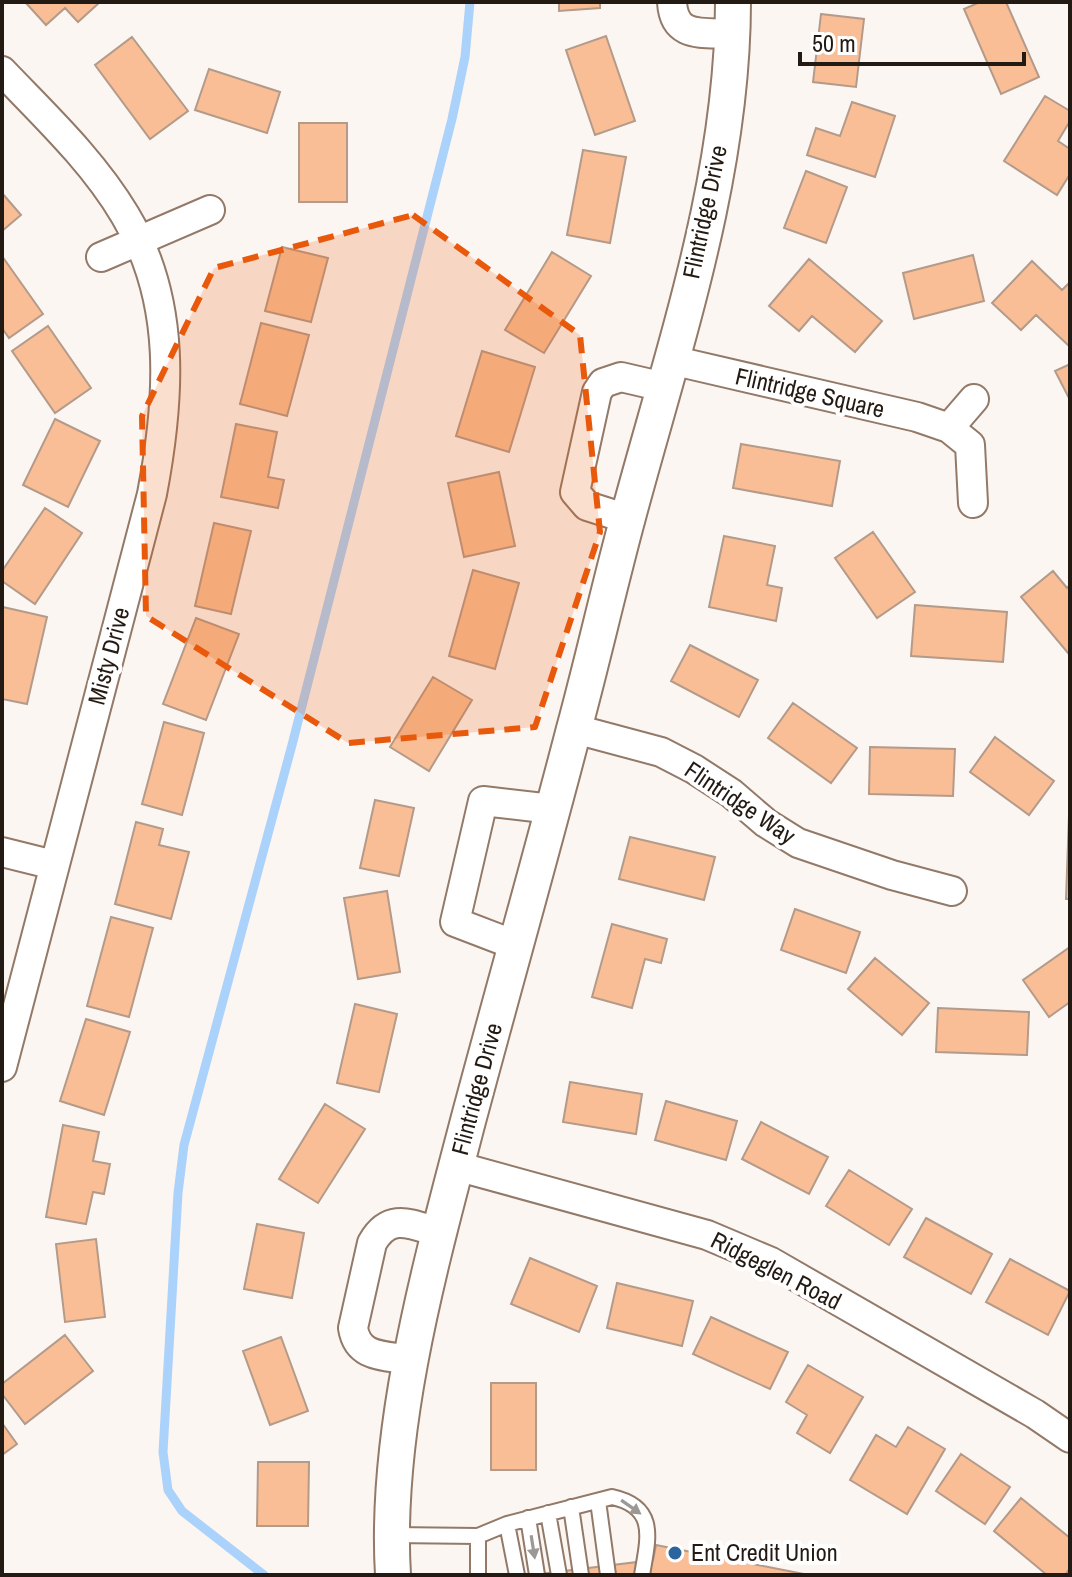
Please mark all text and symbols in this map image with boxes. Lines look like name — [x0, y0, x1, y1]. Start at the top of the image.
scale bar — [800, 16, 1024, 66]
text: 50 m — [812, 27, 856, 59]
street label: Flintridge Drive — [674, 142, 734, 281]
street label: Flintridge Square — [733, 359, 888, 425]
street label: Misty Drive — [80, 604, 136, 708]
street label: Flintridge Way — [679, 753, 802, 851]
street label: Flintridge Drive — [443, 1019, 509, 1158]
street label: Ridgeglen Road — [706, 1224, 847, 1317]
one-way arrow — [620, 1499, 642, 1515]
one-way arrow — [527, 1534, 539, 1559]
place label: Ent Credit Union — [691, 1536, 838, 1568]
marker: Ent Credit Union — [666, 1544, 684, 1562]

